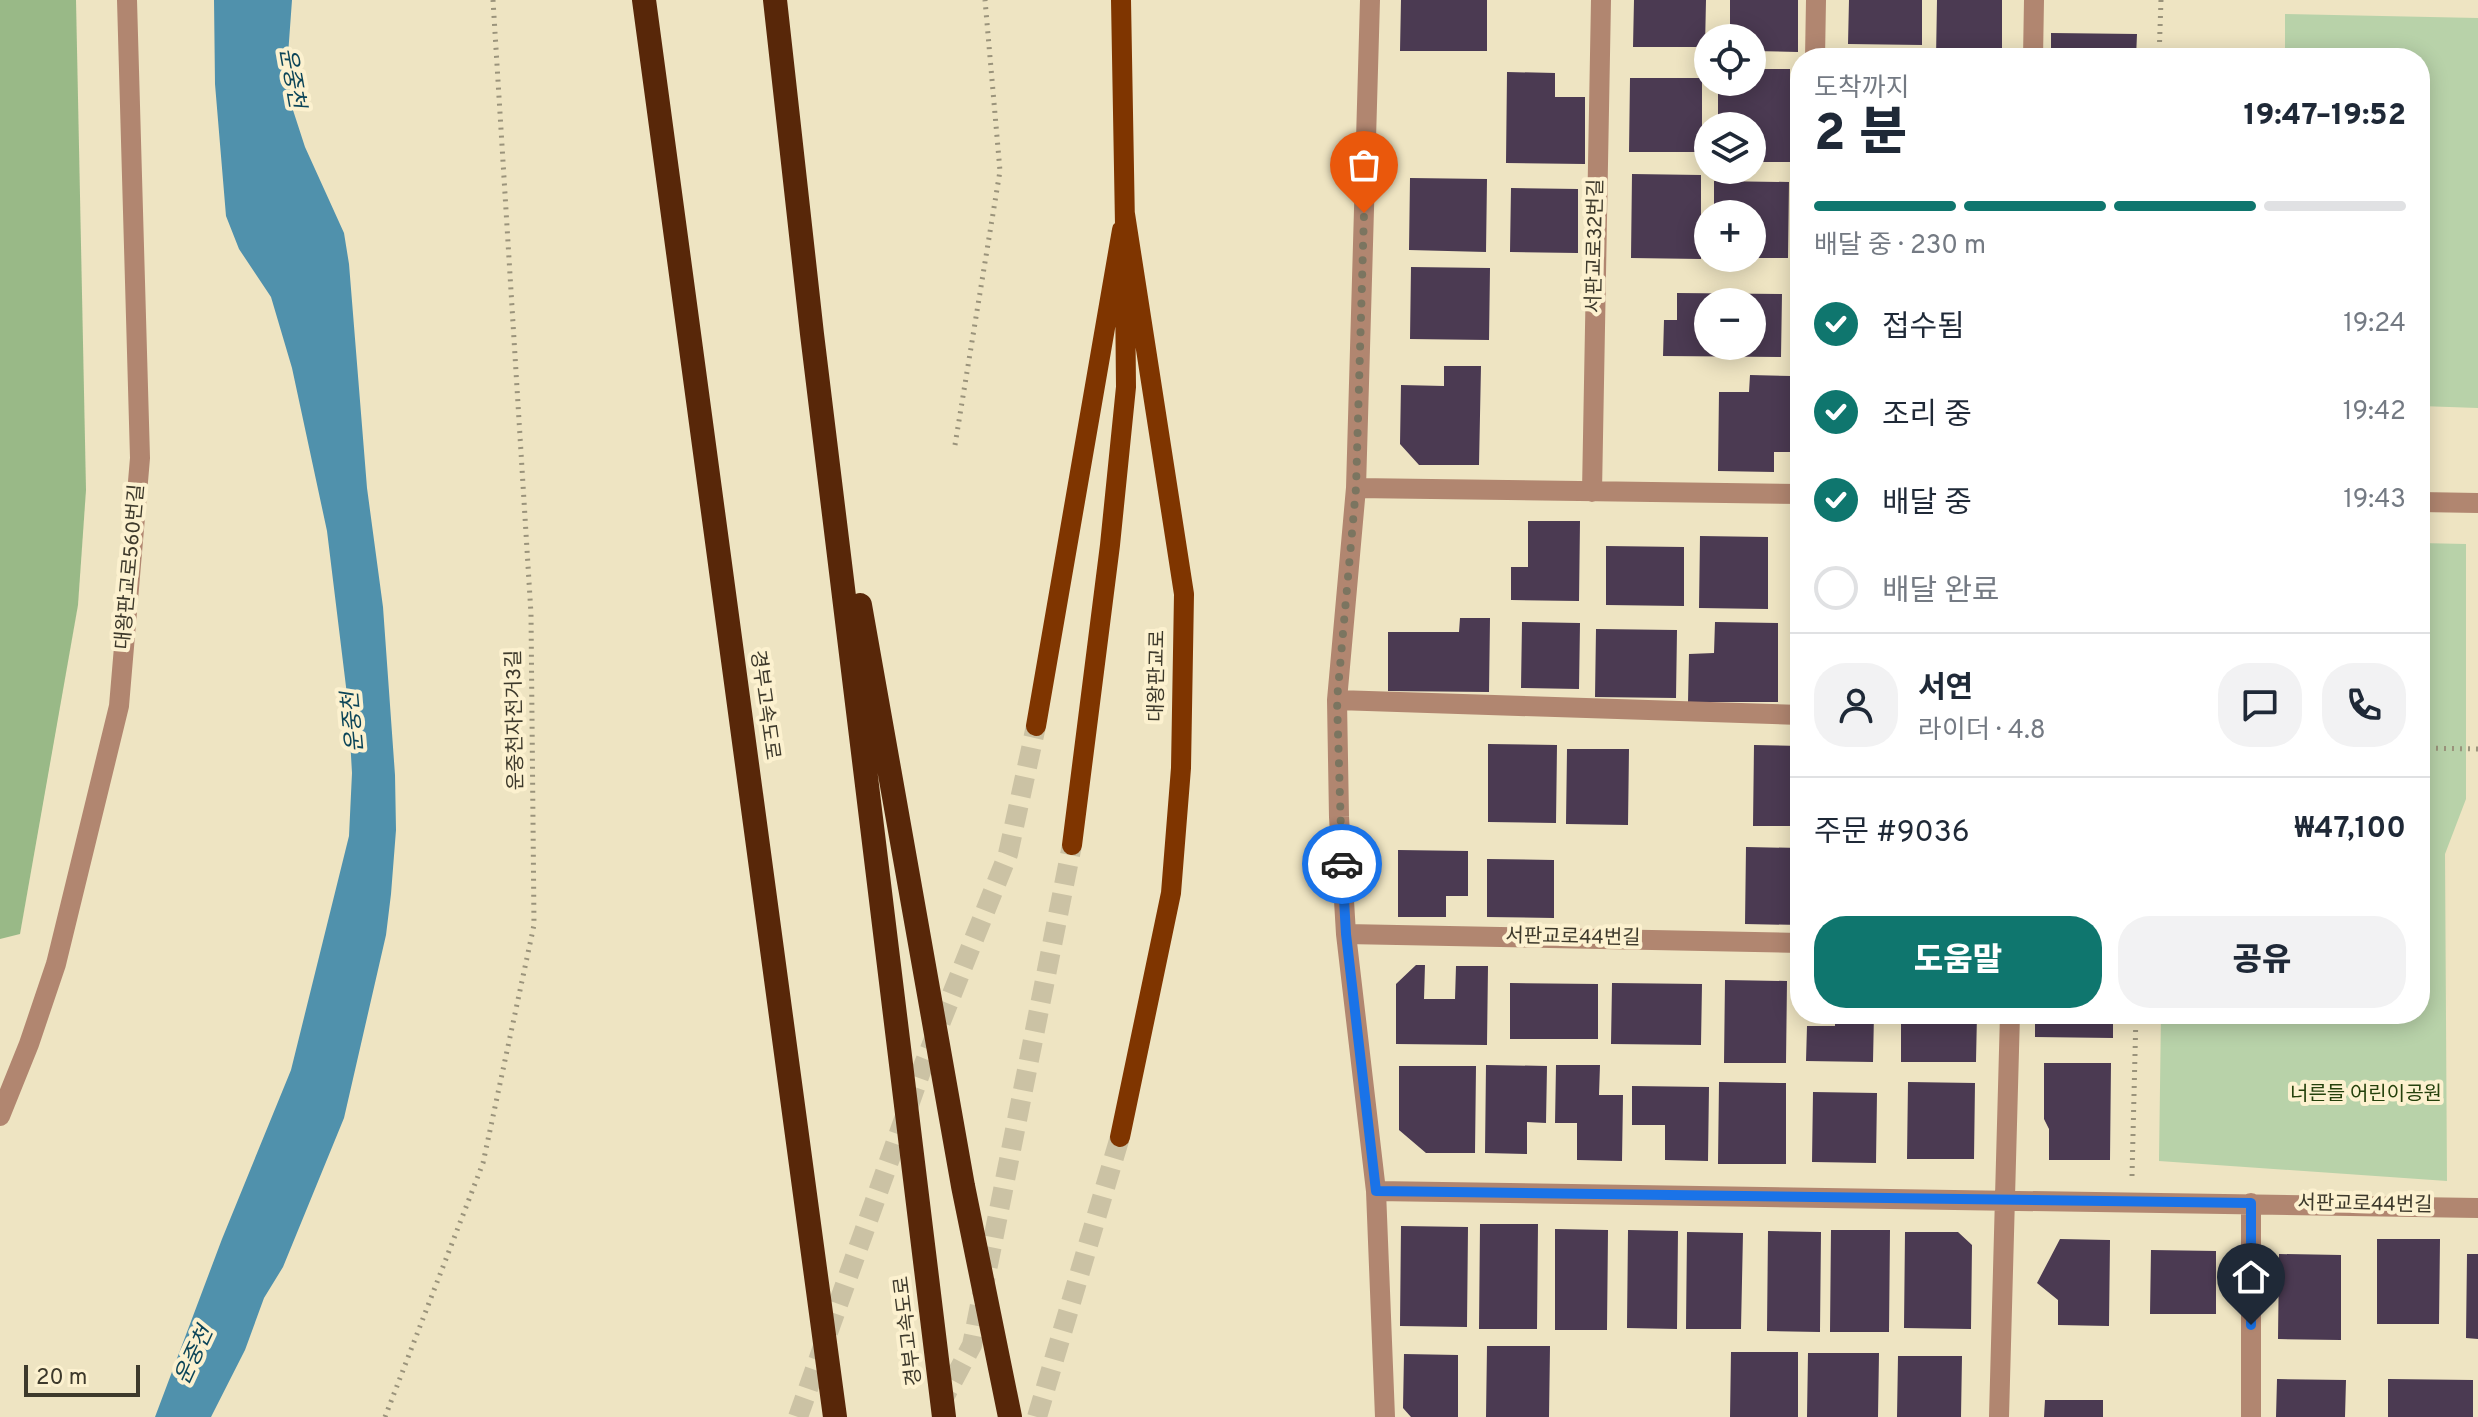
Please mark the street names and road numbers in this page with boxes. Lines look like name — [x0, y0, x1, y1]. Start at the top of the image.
street label: 서판교로32번길 — [1582, 179, 1610, 313]
street label: 대왕판교로560번길 — [111, 483, 151, 651]
street label: 대왕판교로 — [1144, 630, 1172, 722]
street label: 운중천자전거3길 — [502, 649, 530, 791]
street label: 경부고속도로 — [743, 649, 785, 761]
street label: 서판교로44번길 — [1505, 924, 1641, 952]
street label: 서판교로44번길 — [2297, 1191, 2433, 1219]
street label: 경부고속도로 — [889, 1275, 929, 1387]

